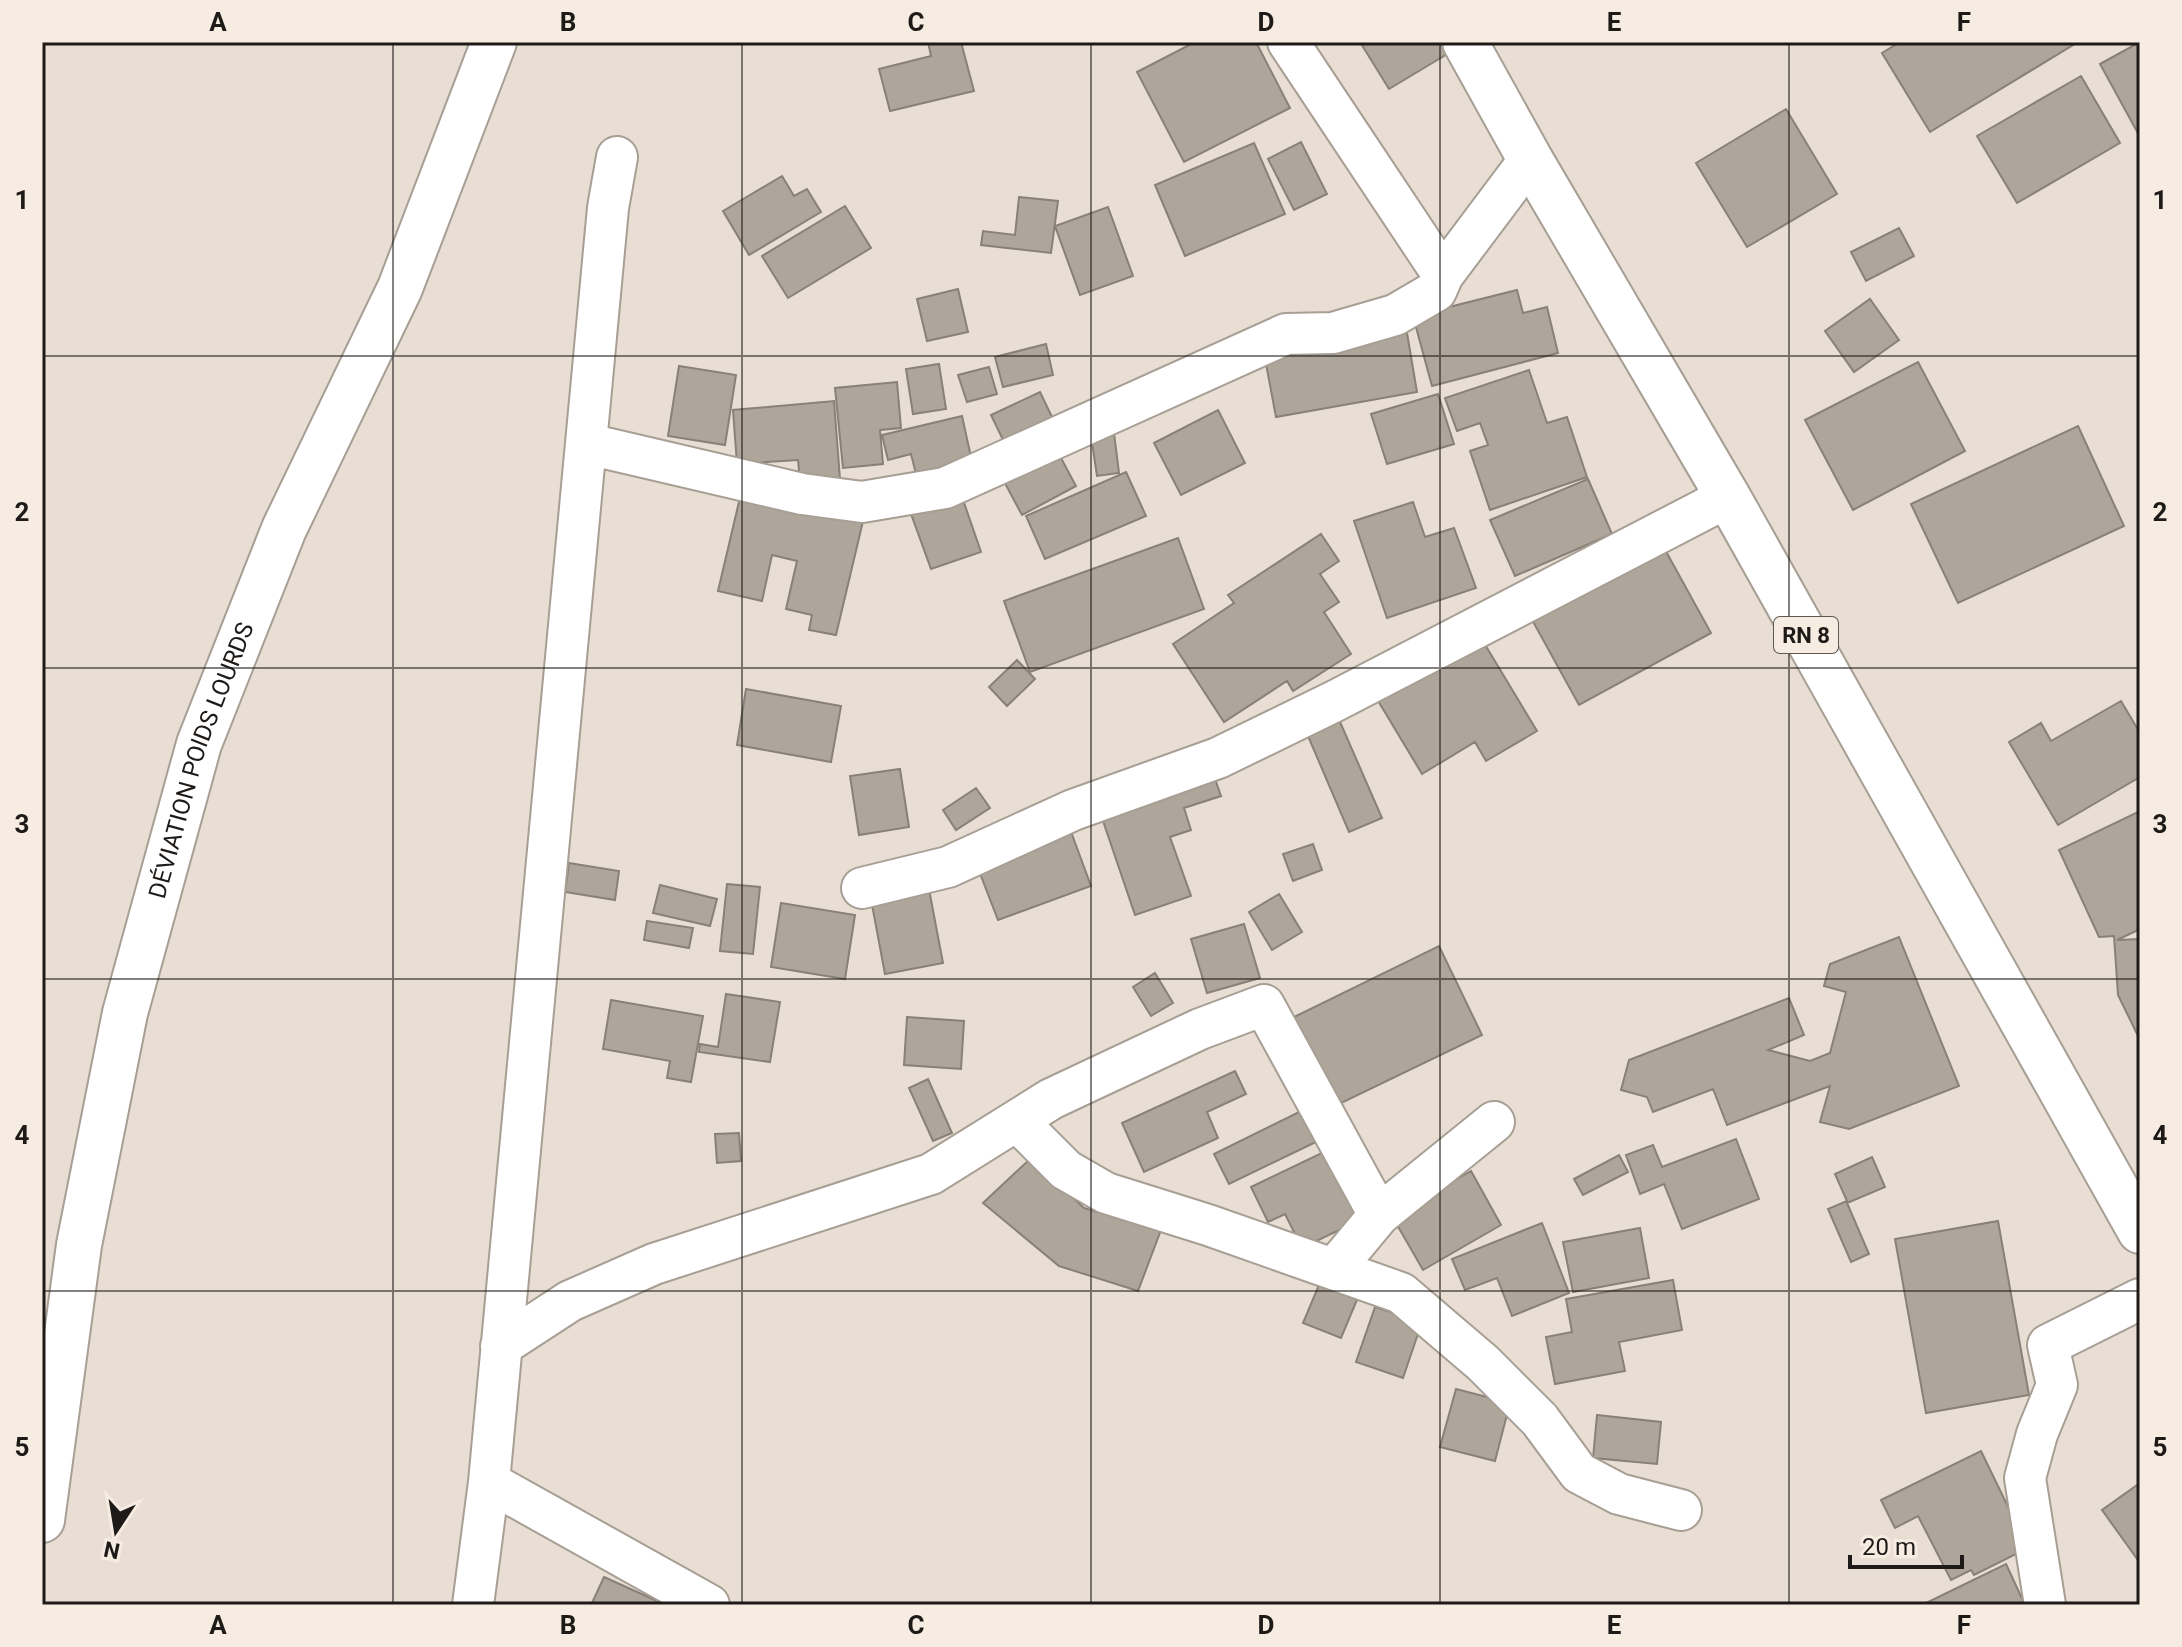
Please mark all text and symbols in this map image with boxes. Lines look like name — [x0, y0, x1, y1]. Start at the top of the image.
text: A — [209, 7, 227, 37]
text: B — [560, 7, 576, 37]
text: C — [907, 7, 925, 37]
text: D — [1258, 7, 1274, 37]
text: E — [1607, 7, 1622, 37]
text: F — [1957, 7, 1971, 37]
text: 1 — [15, 185, 29, 215]
text: 1 — [2153, 185, 2167, 215]
text: 2 — [15, 497, 29, 527]
text: 2 — [2153, 497, 2167, 527]
road number: RN 8 — [1774, 617, 1838, 653]
street label: DÉVIATION POIDS LOURDS — [143, 618, 260, 902]
text: 3 — [15, 809, 29, 839]
text: 3 — [2153, 809, 2167, 839]
text: 4 — [15, 1120, 30, 1150]
text: 4 — [2153, 1120, 2168, 1150]
text: 5 — [15, 1432, 29, 1462]
text: 5 — [2153, 1432, 2167, 1462]
north arrow — [76, 1491, 156, 1571]
scale bar — [1850, 1519, 1962, 1569]
text: 20 m — [1862, 1533, 1916, 1561]
text: N — [102, 1536, 122, 1564]
text: A — [209, 1610, 227, 1640]
text: B — [560, 1610, 576, 1640]
text: C — [907, 1610, 925, 1640]
text: D — [1258, 1610, 1274, 1640]
text: E — [1607, 1610, 1622, 1640]
text: F — [1957, 1610, 1971, 1640]

